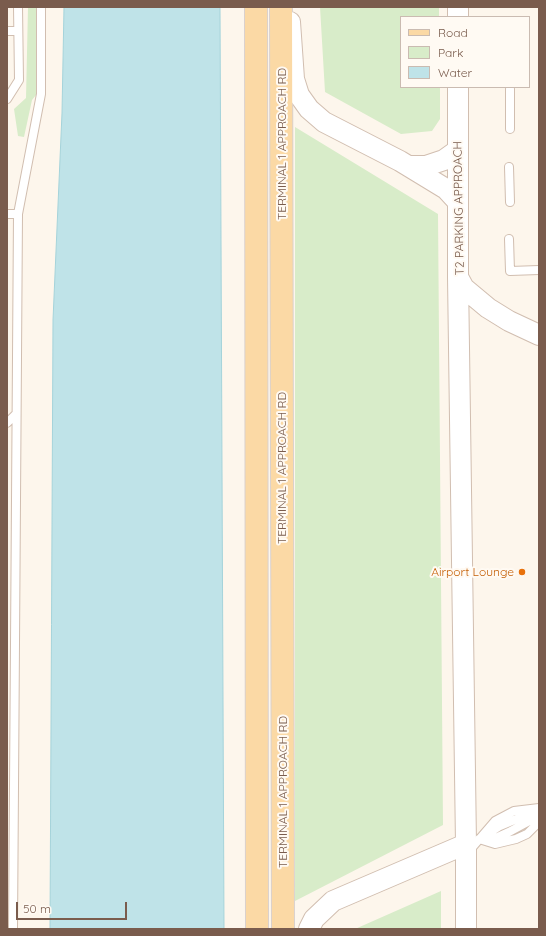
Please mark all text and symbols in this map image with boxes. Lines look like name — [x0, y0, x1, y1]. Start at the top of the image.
legend — [400, 16, 530, 88]
text: Road — [438, 25, 468, 40]
text: Park — [438, 45, 463, 60]
text: Water — [438, 65, 472, 80]
street label: TERMINAL 1 APPROACH RD — [275, 68, 289, 220]
street label: T2 PARKING APPROACH — [451, 141, 467, 275]
street label: TERMINAL 1 APPROACH RD — [275, 392, 289, 544]
place label: Airport Lounge — [431, 565, 514, 579]
marker: Airport Lounge — [517, 567, 527, 577]
street label: TERMINAL 1 APPROACH RD — [276, 716, 290, 868]
scale bar — [18, 894, 129, 920]
text: 50 m — [23, 901, 51, 916]

